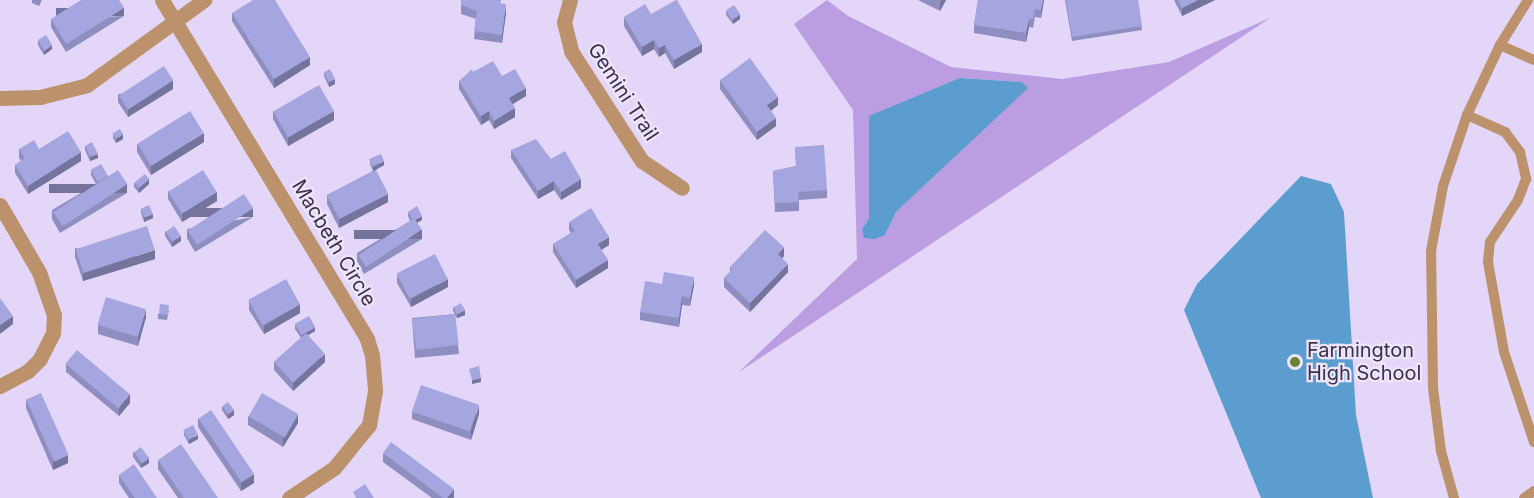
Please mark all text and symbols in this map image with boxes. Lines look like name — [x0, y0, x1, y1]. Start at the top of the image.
street label: Gemini Trail — [583, 39, 663, 145]
street label: Macbeth Circle — [287, 175, 381, 311]
place label: Farmington High School — [1307, 338, 1421, 385]
marker: Farmington High School — [1288, 355, 1302, 369]

